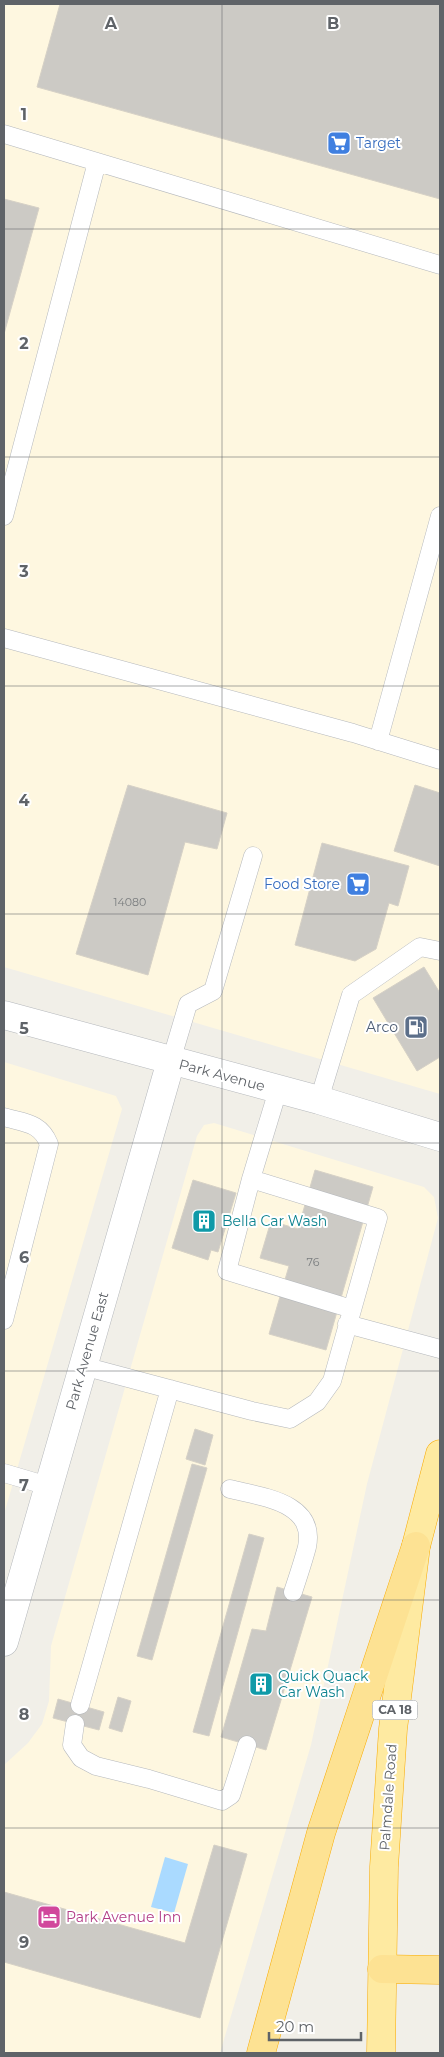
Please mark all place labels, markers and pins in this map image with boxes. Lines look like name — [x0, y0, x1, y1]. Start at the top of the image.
supermarket icon: Target — [326, 130, 352, 156]
place label: Target — [356, 134, 401, 152]
supermarket icon: Food Store — [345, 871, 371, 897]
place label: Food Store — [264, 875, 340, 893]
fuel station icon: Arco — [403, 1014, 429, 1040]
place label: Arco — [366, 1018, 398, 1036]
building icon: Bella Car Wash — [191, 1208, 217, 1234]
place label: Bella Car Wash — [222, 1212, 327, 1230]
place label: Quick Quack Car Wash — [278, 1667, 369, 1701]
building icon: Quick Quack Car Wash — [248, 1671, 274, 1697]
hotel icon: Park Avenue Inn — [36, 1904, 62, 1930]
place label: Park Avenue Inn — [66, 1908, 181, 1926]

